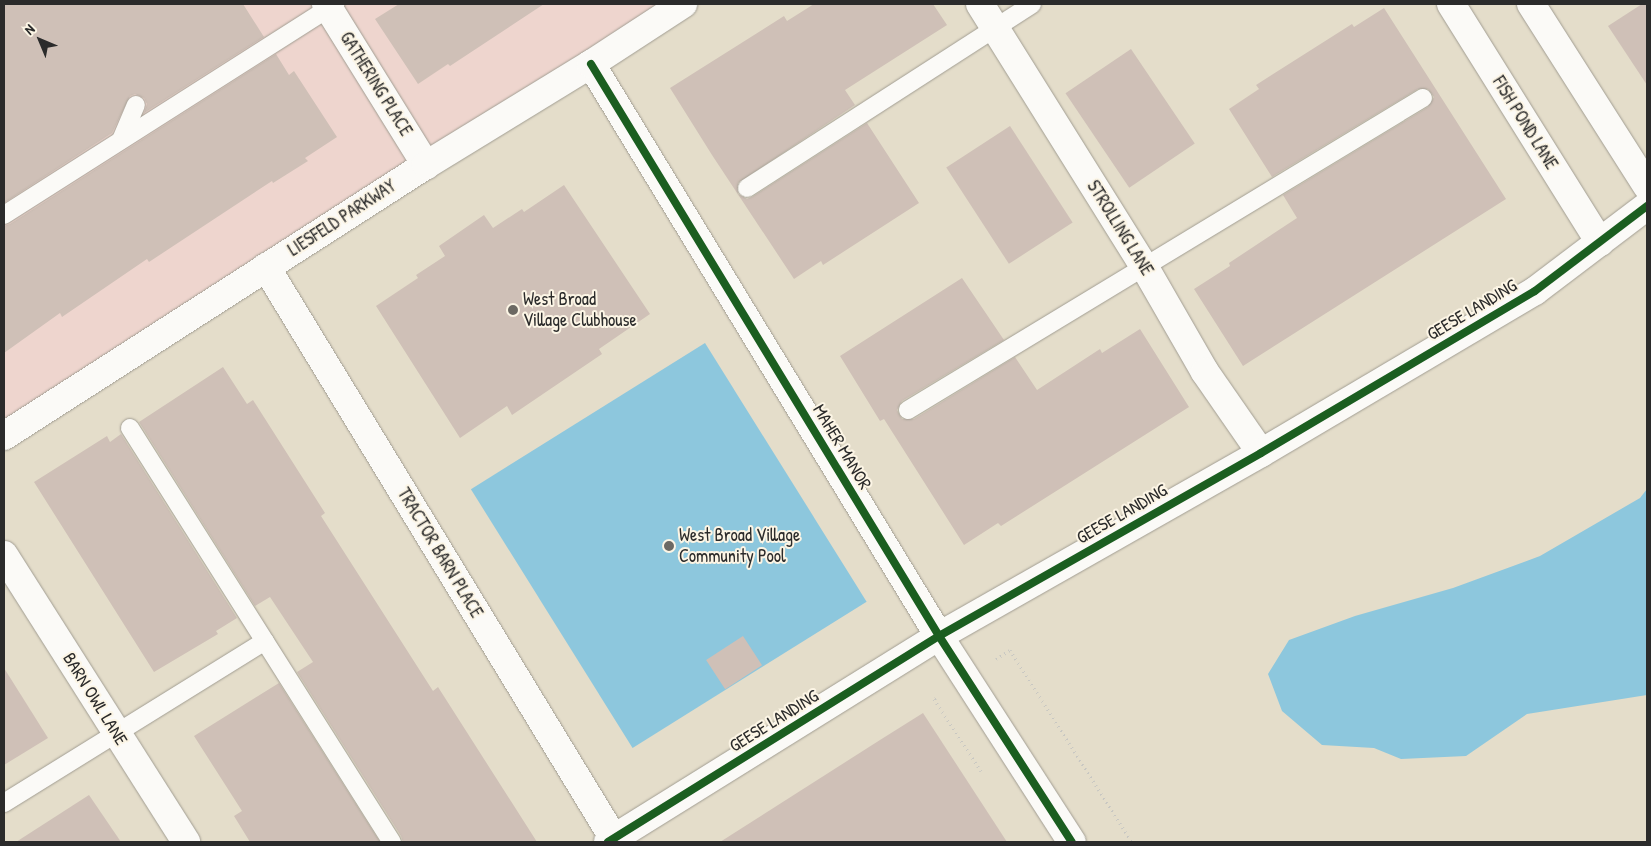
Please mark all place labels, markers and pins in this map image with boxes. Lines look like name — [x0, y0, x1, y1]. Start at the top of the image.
place label: West Broad Village Clubhouse — [523, 289, 637, 332]
marker: West Broad Village Clubhouse — [507, 304, 519, 316]
place label: West Broad Village Community Pool — [679, 525, 800, 568]
marker: West Broad Village Community Pool — [663, 540, 675, 552]

